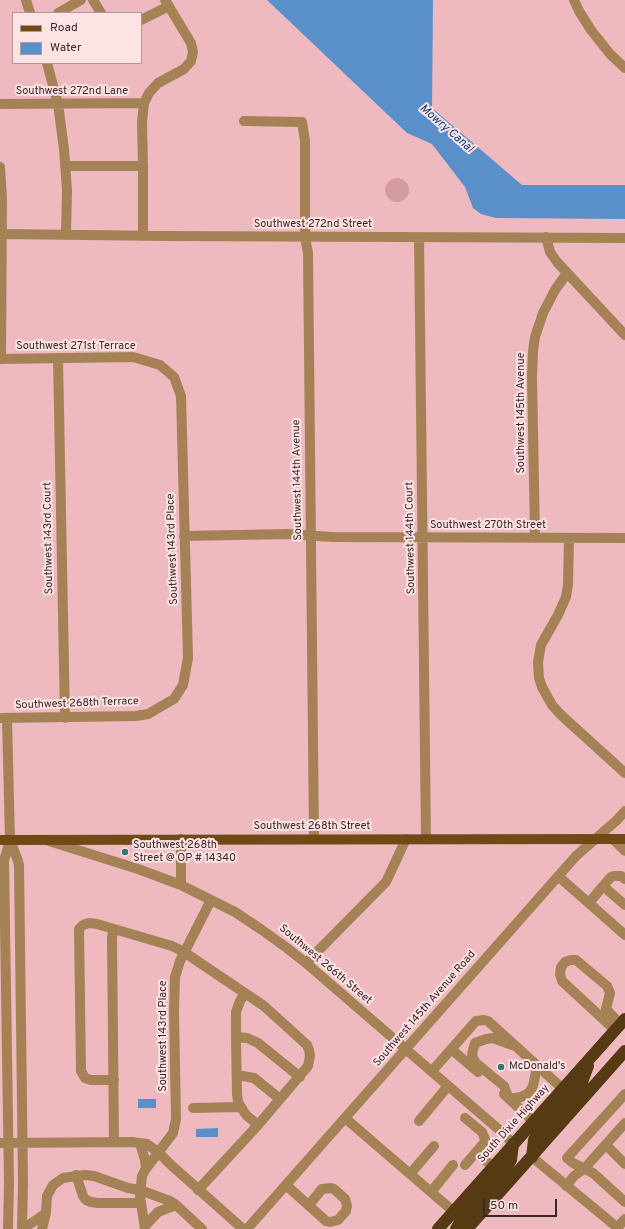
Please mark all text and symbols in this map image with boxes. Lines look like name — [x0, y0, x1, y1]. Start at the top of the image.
legend — [12, 12, 142, 64]
text: Road — [50, 20, 78, 36]
text: Water — [50, 40, 82, 56]
street label: Southwest 272nd Lane — [16, 85, 128, 99]
water label: Mowry Canal — [416, 102, 476, 156]
street label: Southwest 272nd Street — [254, 218, 372, 232]
street label: Southwest 271st Terrace — [16, 340, 136, 354]
street label: Southwest 145th Avenue — [515, 352, 529, 474]
street label: Southwest 144th Avenue — [290, 419, 306, 541]
street label: Southwest 143rd Court — [41, 482, 57, 594]
street label: Southwest 144th Court — [403, 482, 419, 594]
street label: Southwest 143rd Place — [164, 493, 182, 605]
street label: Southwest 270th Street — [430, 519, 546, 533]
street label: Southwest 268th Terrace — [15, 695, 139, 713]
street label: Southwest 268th Street — [254, 820, 370, 834]
place label: Southwest 268th Street @ OP # 14340 — [133, 839, 236, 865]
marker: Southwest 268th Street @ OP # 14340 — [120, 847, 130, 857]
street label: Southwest 266th Street — [276, 922, 374, 1008]
street label: Southwest 145th Avenue Road — [371, 948, 479, 1070]
street label: Southwest 143rd Place — [157, 980, 171, 1092]
place label: McDonald's — [509, 1060, 565, 1074]
marker: McDonald's — [496, 1062, 506, 1072]
street label: South Dixie Highway — [475, 1082, 553, 1166]
scale bar — [485, 1191, 559, 1217]
text: 50 m — [490, 1198, 518, 1214]

